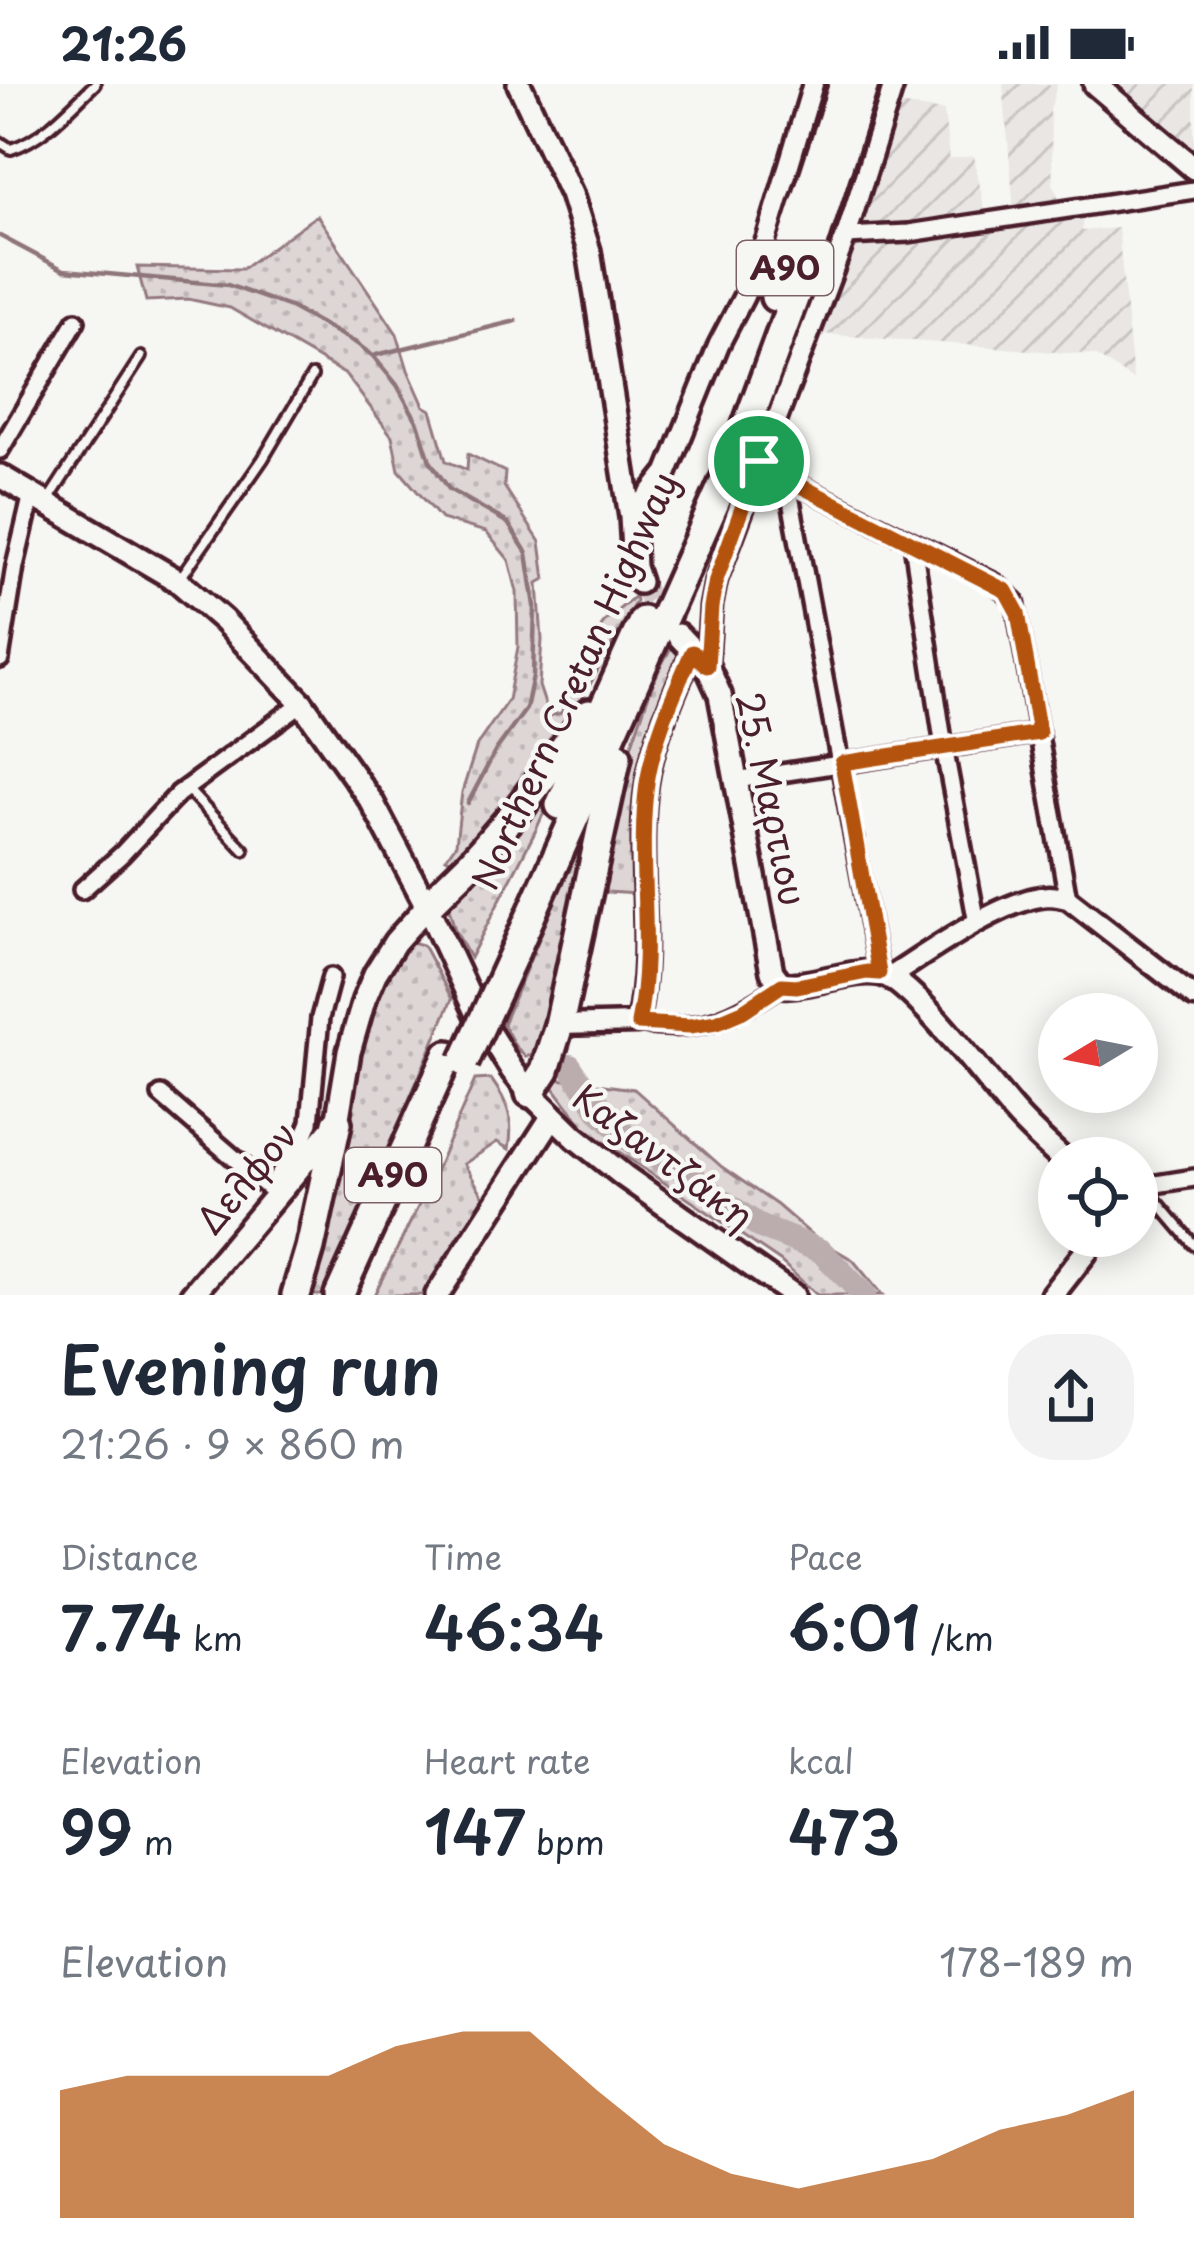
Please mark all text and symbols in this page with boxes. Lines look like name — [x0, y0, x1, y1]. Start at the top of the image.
text: 21:26 — [60, 8, 187, 76]
road number: Α90 — [737, 241, 833, 295]
pin — [708, 410, 810, 512]
icon: arrive — [726, 428, 792, 494]
street label: Northern Cretan Highway — [457, 463, 690, 898]
street label: 25. Μαρτιου — [724, 687, 822, 910]
north arrow — [1038, 993, 1158, 1113]
map controls — [1038, 993, 1158, 1257]
street label: Καζαντζάκη — [562, 1069, 766, 1241]
street label: Δελφον — [182, 1109, 309, 1245]
button: locate — [1038, 1137, 1158, 1257]
road number: Α90 — [345, 1148, 441, 1202]
text: Evening run — [60, 1318, 441, 1417]
button: share — [1008, 1334, 1134, 1460]
text: 21:26 · 9 × 860 m — [60, 1413, 404, 1472]
text: Distance — [60, 1531, 198, 1581]
text: Time — [424, 1531, 502, 1581]
text: Pace — [788, 1531, 862, 1581]
text: 7.74 — [60, 1581, 182, 1671]
text: 46:34 — [424, 1581, 605, 1671]
text: 6:01 — [788, 1581, 920, 1671]
text: km — [182, 1612, 243, 1662]
text: /km — [920, 1612, 994, 1662]
text: Elevation — [60, 1735, 202, 1785]
text: Heart rate — [424, 1735, 591, 1785]
text: kcal — [788, 1735, 854, 1785]
text: 99 — [60, 1785, 133, 1875]
text: 147 — [424, 1785, 526, 1875]
text: 473 — [788, 1785, 900, 1875]
text: m — [133, 1816, 174, 1866]
text: bpm — [526, 1816, 605, 1866]
text: Elevation — [60, 1931, 228, 1990]
text: 178–189 m — [939, 1931, 1134, 1990]

